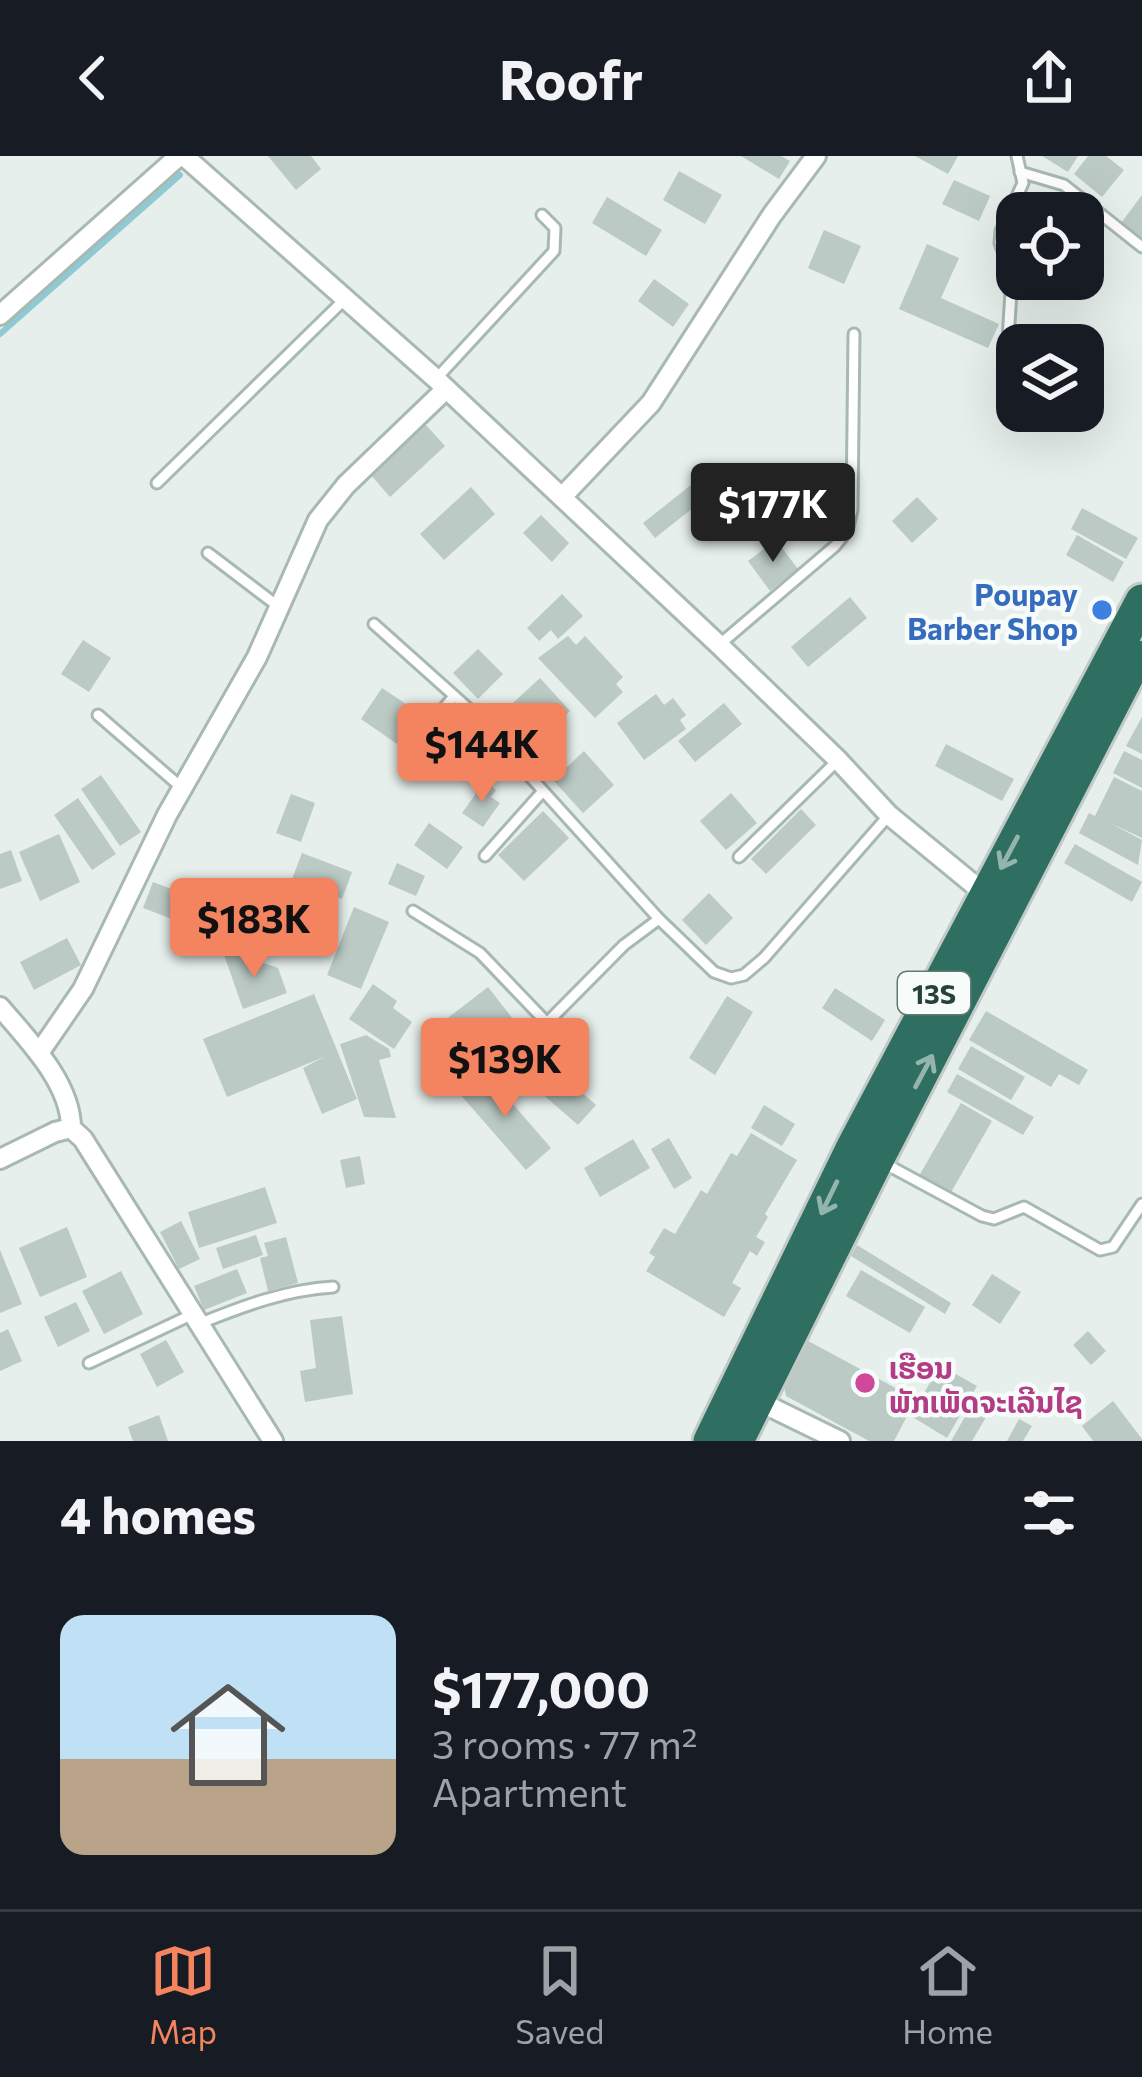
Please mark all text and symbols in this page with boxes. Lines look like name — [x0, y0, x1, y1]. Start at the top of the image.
icon: back — [60, 45, 126, 111]
text: Roofr — [499, 45, 643, 111]
icon: share — [1016, 45, 1082, 111]
map controls — [996, 192, 1104, 432]
button: locate — [996, 192, 1104, 300]
button: layers — [996, 324, 1104, 432]
pin: $177K — [689, 463, 857, 565]
text: $177K — [718, 478, 828, 526]
place label: Poupay Barber Shop — [907, 575, 1079, 646]
marker: Poupay Barber Shop — [1089, 597, 1115, 623]
pin: $144K — [398, 703, 566, 805]
text: $144K — [424, 718, 540, 766]
one-way arrow — [997, 834, 1020, 869]
pin: $183K — [170, 878, 338, 980]
text: $183K — [197, 893, 311, 941]
road number: 13S — [898, 972, 970, 1014]
pin: $139K — [421, 1018, 589, 1120]
text: $139K — [448, 1033, 562, 1081]
one-way arrow — [913, 1055, 936, 1090]
one-way arrow — [816, 1180, 839, 1215]
place label: ເຮືອນ ພັກເພັດຈະເລີນໄຊ — [889, 1348, 1083, 1419]
marker: ເຮືອນ ພັກເພັດຈະເລີນໄຊ — [852, 1370, 878, 1396]
icon: filters — [1016, 1480, 1082, 1546]
text: 4 homes — [60, 1482, 256, 1545]
text: $177,000 — [432, 1656, 650, 1719]
icon: home — [156, 1663, 300, 1807]
text: 3 rooms · 77 m² — [432, 1719, 698, 1767]
text: Apartment — [432, 1767, 627, 1815]
tab: Map — [149, 1938, 217, 2051]
tab: Saved — [515, 1938, 604, 2051]
tab: Home — [902, 1938, 993, 2051]

